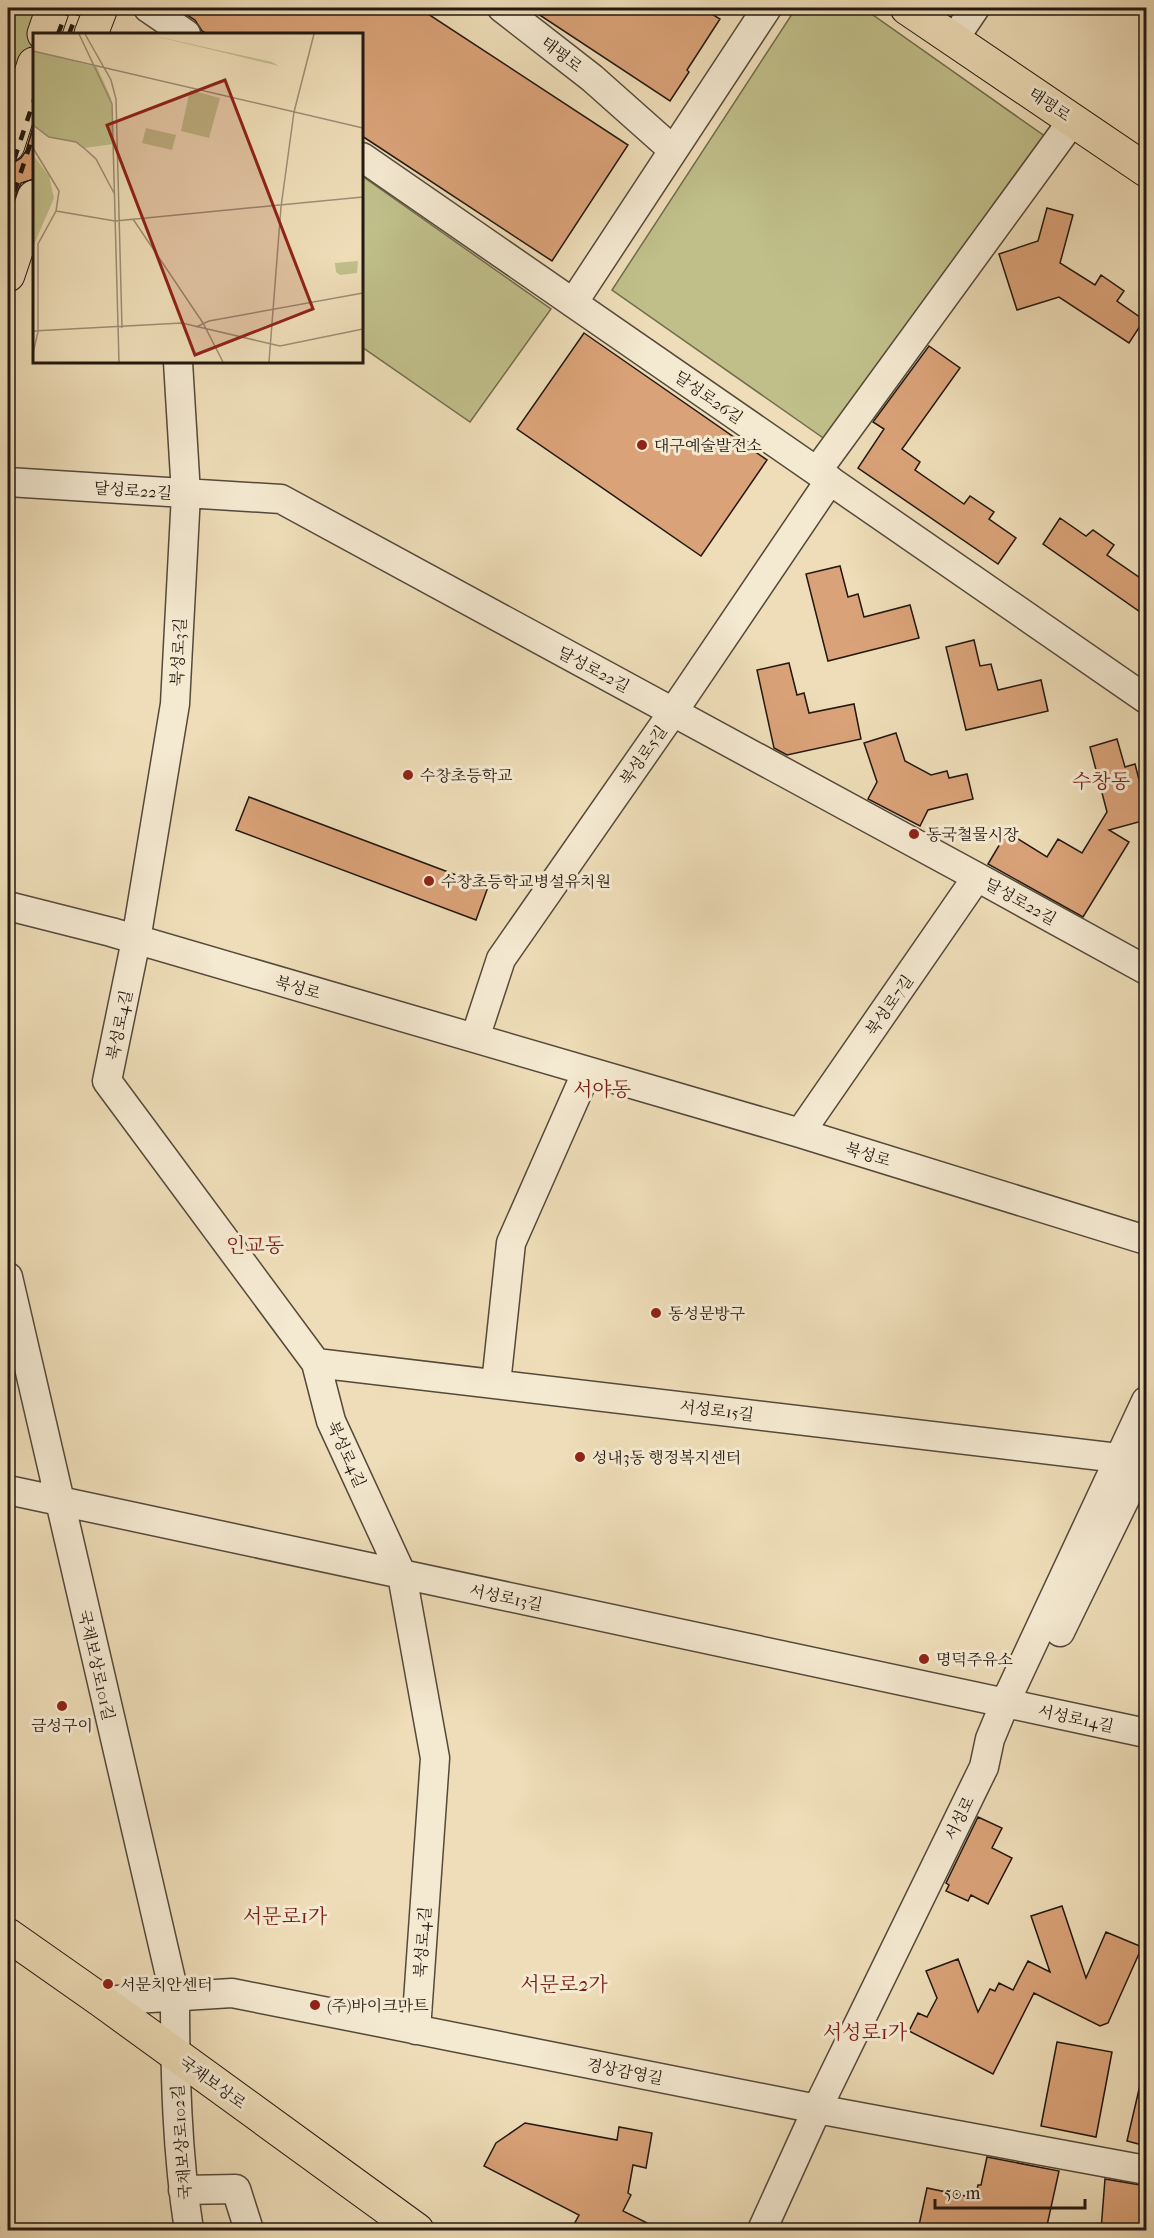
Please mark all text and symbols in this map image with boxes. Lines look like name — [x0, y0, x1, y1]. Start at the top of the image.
inset map — [33, 33, 363, 363]
street label: 태평로 — [538, 33, 586, 76]
street label: 태평로 — [1025, 84, 1075, 126]
street label: 달성로26길 — [671, 367, 746, 428]
place label: 대구예술발전소 — [654, 436, 762, 455]
marker: 대구예술발전소 — [635, 438, 649, 452]
street label: 달성로22길 — [93, 478, 173, 503]
street label: 북성로3길 — [167, 617, 190, 687]
street label: 달성로22길 — [555, 643, 633, 696]
street label: 북성로5길 — [616, 722, 671, 789]
place label: 수창초등학교 — [420, 766, 513, 785]
marker: 수창초등학교 — [401, 768, 415, 782]
district label: 수창동 — [1072, 770, 1130, 793]
place label: 동국철물시장 — [926, 825, 1019, 844]
marker: 동국철물시장 — [907, 827, 921, 841]
place label: 수창초등학교병설유치원 — [441, 872, 611, 891]
marker: 수창초등학교병설유치원 — [422, 874, 436, 888]
street label: 달성로22길 — [982, 874, 1060, 929]
street label: 북성로7길 — [862, 971, 917, 1039]
street label: 북성로 — [273, 972, 323, 1003]
street label: 북성로4길 — [103, 988, 136, 1062]
district label: 서야동 — [573, 1078, 631, 1101]
street label: 북성로 — [843, 1139, 893, 1170]
district label: 인교동 — [226, 1234, 284, 1257]
place label: 동성문방구 — [668, 1304, 745, 1323]
marker: 동성문방구 — [649, 1306, 663, 1320]
street label: 서성로15길 — [679, 1397, 755, 1424]
street label: 북성로4길 — [323, 1418, 370, 1491]
place label: 성내3동 행정복지센터 — [592, 1448, 741, 1467]
marker: 성내3동 행정복지센터 — [573, 1450, 587, 1464]
street label: 서성로13길 — [468, 1580, 544, 1614]
street label: 국채보상로101길 — [75, 1608, 118, 1722]
place label: 명덕주유소 — [936, 1650, 1013, 1669]
marker: 명덕주유소 — [917, 1652, 931, 1666]
marker: 금성구이 — [55, 1699, 69, 1713]
street label: 서성로14길 — [1036, 1701, 1116, 1736]
place label: 금성구이 — [31, 1716, 93, 1735]
street label: 서성로 — [941, 1793, 978, 1843]
district label: 서문로1가 — [243, 1905, 328, 1928]
street label: 북성로4길 — [411, 1906, 434, 1978]
district label: 서문로2가 — [520, 1973, 608, 1996]
place label: 서문치안센터 — [120, 1975, 213, 1994]
marker: 서문치안센터 — [101, 1977, 115, 1991]
place label: (주)바이크마트 — [327, 1996, 429, 2015]
marker: (주)바이크마트 — [308, 1998, 322, 2012]
district label: 서성로1가 — [823, 2021, 908, 2044]
street label: 국채보상로 — [176, 2052, 250, 2113]
street label: 경상감영길 — [585, 2055, 665, 2088]
street label: 국채보상로102길 — [168, 2084, 195, 2200]
scale bar — [935, 2172, 1085, 2210]
text: 50 m — [944, 2183, 981, 2204]

